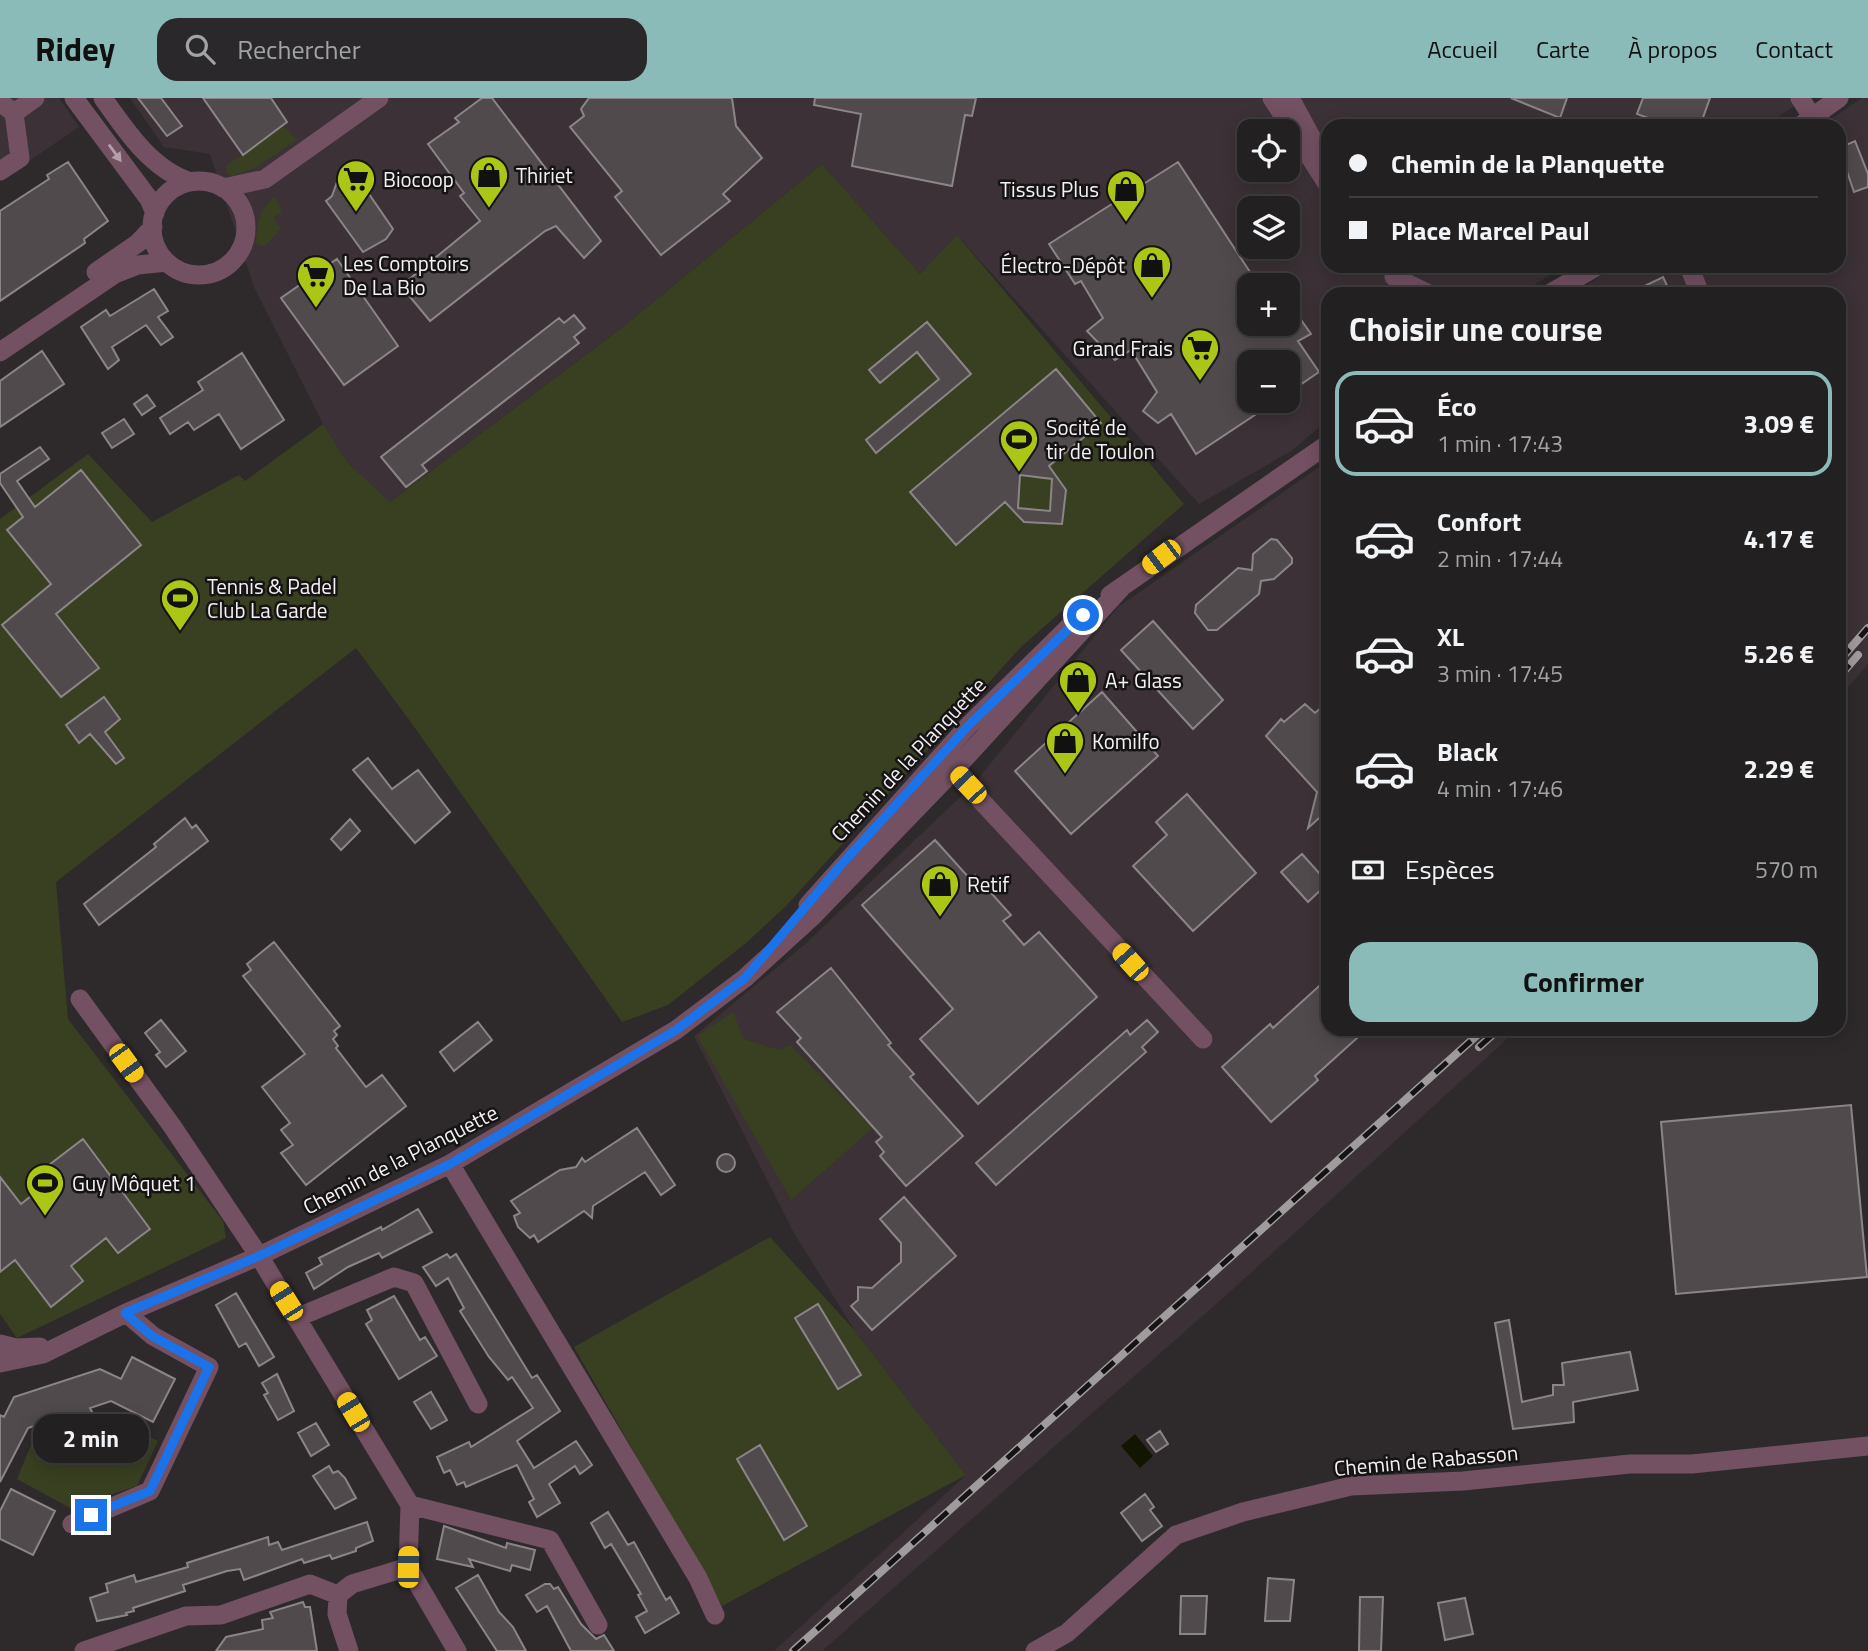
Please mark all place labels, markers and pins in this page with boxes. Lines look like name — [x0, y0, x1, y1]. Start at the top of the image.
shop icon: Thiriet — [468, 154, 510, 209]
supermarket icon: Biocoop — [335, 158, 377, 213]
place label: Thiriet — [516, 159, 573, 191]
place label: Biocoop — [383, 163, 454, 195]
shop icon: Tissus Plus — [1105, 168, 1147, 223]
place label: Tissus Plus — [1000, 173, 1099, 205]
shop icon: Électro-Dépôt — [1131, 244, 1173, 299]
place label: Les Comptoirs De La Bio — [343, 247, 469, 303]
place label: Électro-Dépôt — [1000, 249, 1126, 281]
supermarket icon: Les Comptoirs De La Bio — [295, 254, 337, 309]
supermarket icon: Grand Frais — [1179, 327, 1221, 382]
place label: Grand Frais — [1073, 332, 1173, 364]
place label: Socité de tir de Toulon — [1046, 411, 1155, 467]
sports icon: Socité de tir de Toulon — [998, 418, 1040, 473]
place label: Tennis & Padel Club La Garde — [207, 570, 337, 626]
sports icon: Tennis & Padel Club La Garde — [159, 577, 201, 632]
shop icon: A+ Glass — [1057, 659, 1099, 714]
place label: A+ Glass — [1105, 664, 1182, 696]
shop icon: Komilfo — [1044, 720, 1086, 775]
place label: Komilfo — [1092, 725, 1160, 757]
shop icon: Retif — [919, 863, 961, 918]
place label: Retif — [967, 868, 1009, 900]
sports icon: Guy Môquet 1 — [24, 1162, 66, 1217]
place label: Guy Môquet 1 — [72, 1167, 196, 1199]

